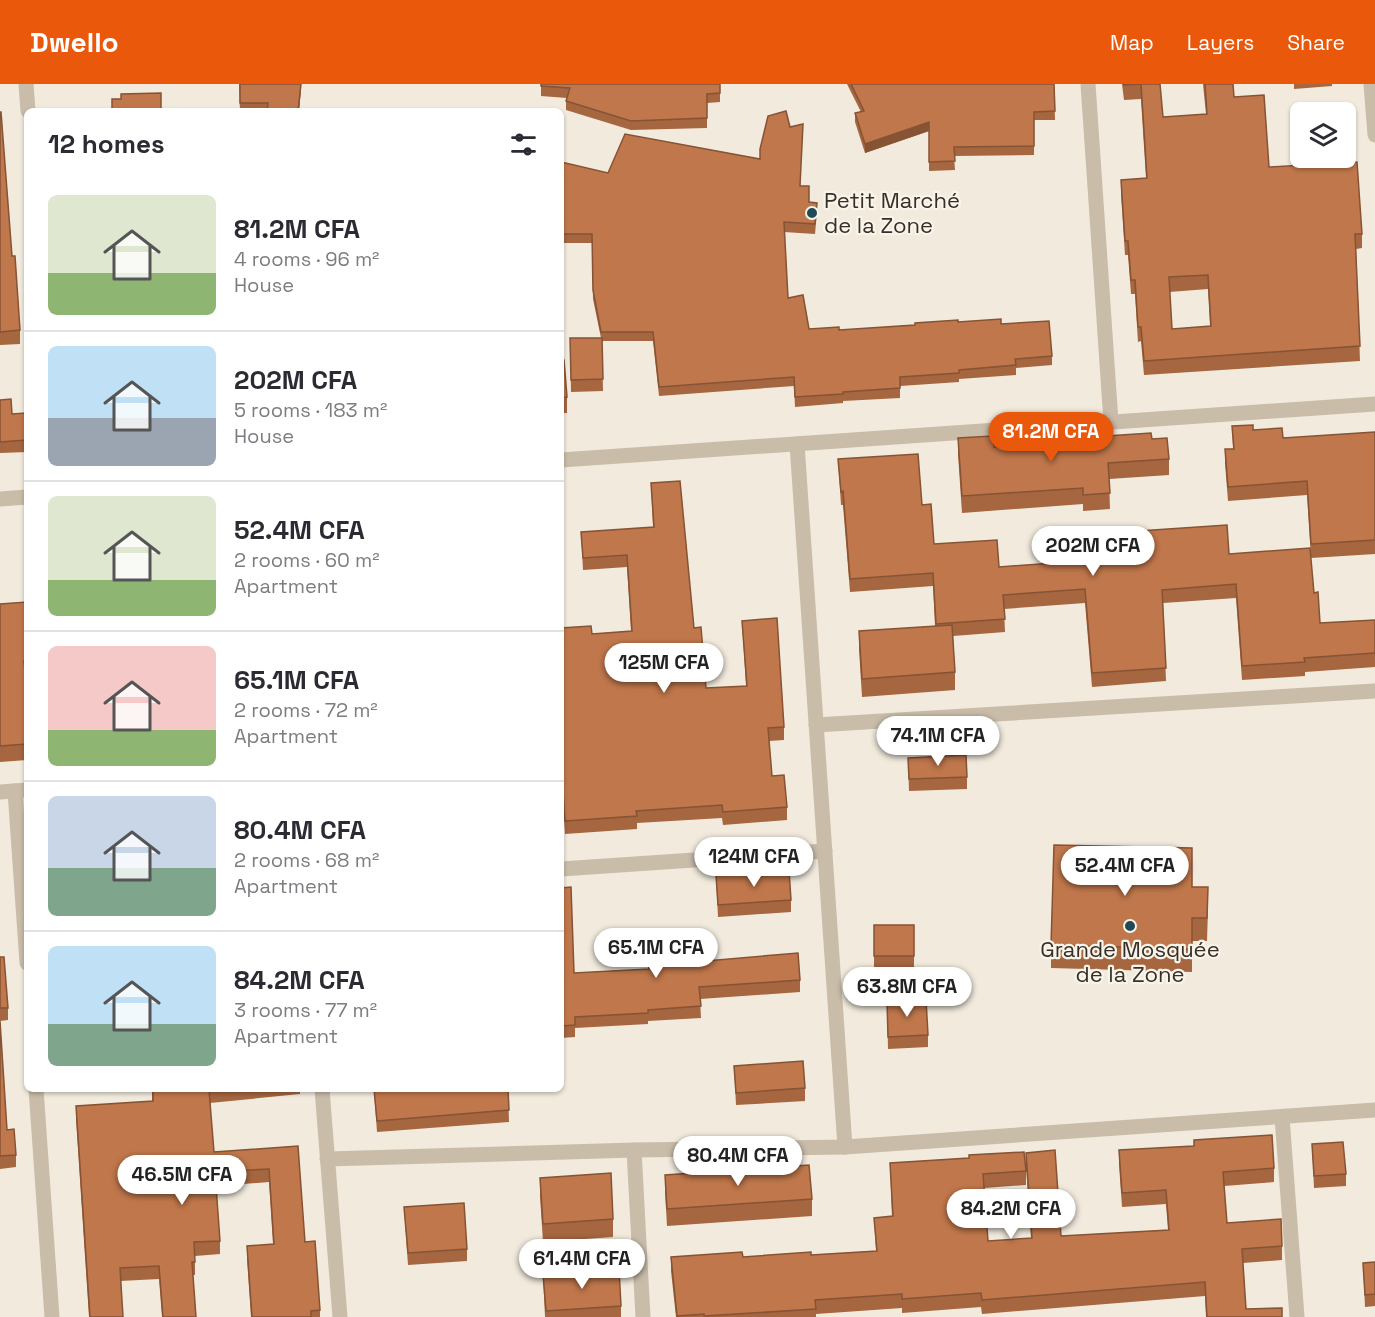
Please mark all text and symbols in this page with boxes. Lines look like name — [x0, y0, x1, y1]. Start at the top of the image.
text: Dwello — [30, 24, 119, 60]
text: Map — [1110, 29, 1154, 56]
text: Layers — [1187, 29, 1254, 56]
text: Share — [1287, 29, 1345, 56]
map controls — [1290, 102, 1356, 168]
button: layers — [1290, 102, 1356, 168]
text: 12 homes — [48, 127, 165, 161]
icon: filters — [507, 128, 540, 161]
place label: Petit Marché de la Zone — [824, 186, 960, 239]
marker: Petit Marché de la Zone — [805, 206, 819, 220]
text: 81.2M CFA — [234, 212, 360, 246]
icon: home — [96, 219, 168, 291]
text: 4 rooms · 96 m² — [234, 246, 379, 272]
text: House — [234, 272, 294, 298]
text: 202M CFA — [234, 363, 357, 397]
icon: home — [96, 370, 168, 442]
text: 5 rooms · 183 m² — [234, 397, 387, 423]
pin: 81.2M CFA — [982, 412, 1120, 463]
text: 81.2M CFA — [1003, 418, 1099, 444]
text: House — [234, 423, 294, 449]
text: 52.4M CFA — [234, 513, 365, 547]
icon: home — [96, 520, 168, 592]
pin: 202M CFA — [1031, 526, 1155, 577]
text: 202M CFA — [1046, 532, 1140, 558]
text: 2 rooms · 60 m² — [234, 547, 380, 573]
text: Apartment — [234, 573, 338, 599]
pin: 125M CFA — [602, 643, 726, 694]
text: 125M CFA — [619, 649, 710, 675]
text: 65.1M CFA — [234, 663, 359, 697]
icon: home — [96, 670, 168, 742]
text: 2 rooms · 72 m² — [234, 697, 378, 723]
pin: 74.1M CFA — [869, 716, 1007, 767]
text: 74.1M CFA — [891, 722, 985, 748]
text: Apartment — [234, 723, 338, 749]
text: 80.4M CFA — [234, 813, 366, 847]
icon: home — [96, 820, 168, 892]
pin: 124M CFA — [692, 837, 816, 888]
text: 124M CFA — [708, 843, 800, 869]
pin: 52.4M CFA — [1056, 846, 1194, 897]
text: 2 rooms · 68 m² — [234, 847, 379, 873]
text: 52.4M CFA — [1075, 852, 1175, 878]
text: Apartment — [234, 873, 338, 899]
marker: Grande Mosquée de la Zone — [1123, 919, 1137, 933]
pin: 65.1M CFA — [587, 928, 725, 979]
text: 65.1M CFA — [608, 934, 704, 960]
place label: Grande Mosquée de la Zone — [1040, 935, 1220, 988]
text: 84.2M CFA — [234, 963, 365, 997]
pin: 63.8M CFA — [838, 967, 976, 1018]
icon: home — [96, 970, 168, 1042]
text: 63.8M CFA — [857, 973, 957, 999]
text: 3 rooms · 77 m² — [234, 997, 377, 1023]
text: Apartment — [234, 1023, 338, 1049]
pin: 80.4M CFA — [669, 1136, 807, 1187]
text: 80.4M CFA — [687, 1142, 789, 1168]
pin: 46.5M CFA — [113, 1155, 251, 1206]
text: 46.5M CFA — [131, 1161, 233, 1187]
pin: 84.2M CFA — [942, 1189, 1080, 1240]
text: 84.2M CFA — [961, 1195, 1061, 1221]
pin: 61.4M CFA — [513, 1239, 651, 1290]
text: 61.4M CFA — [533, 1245, 631, 1271]

